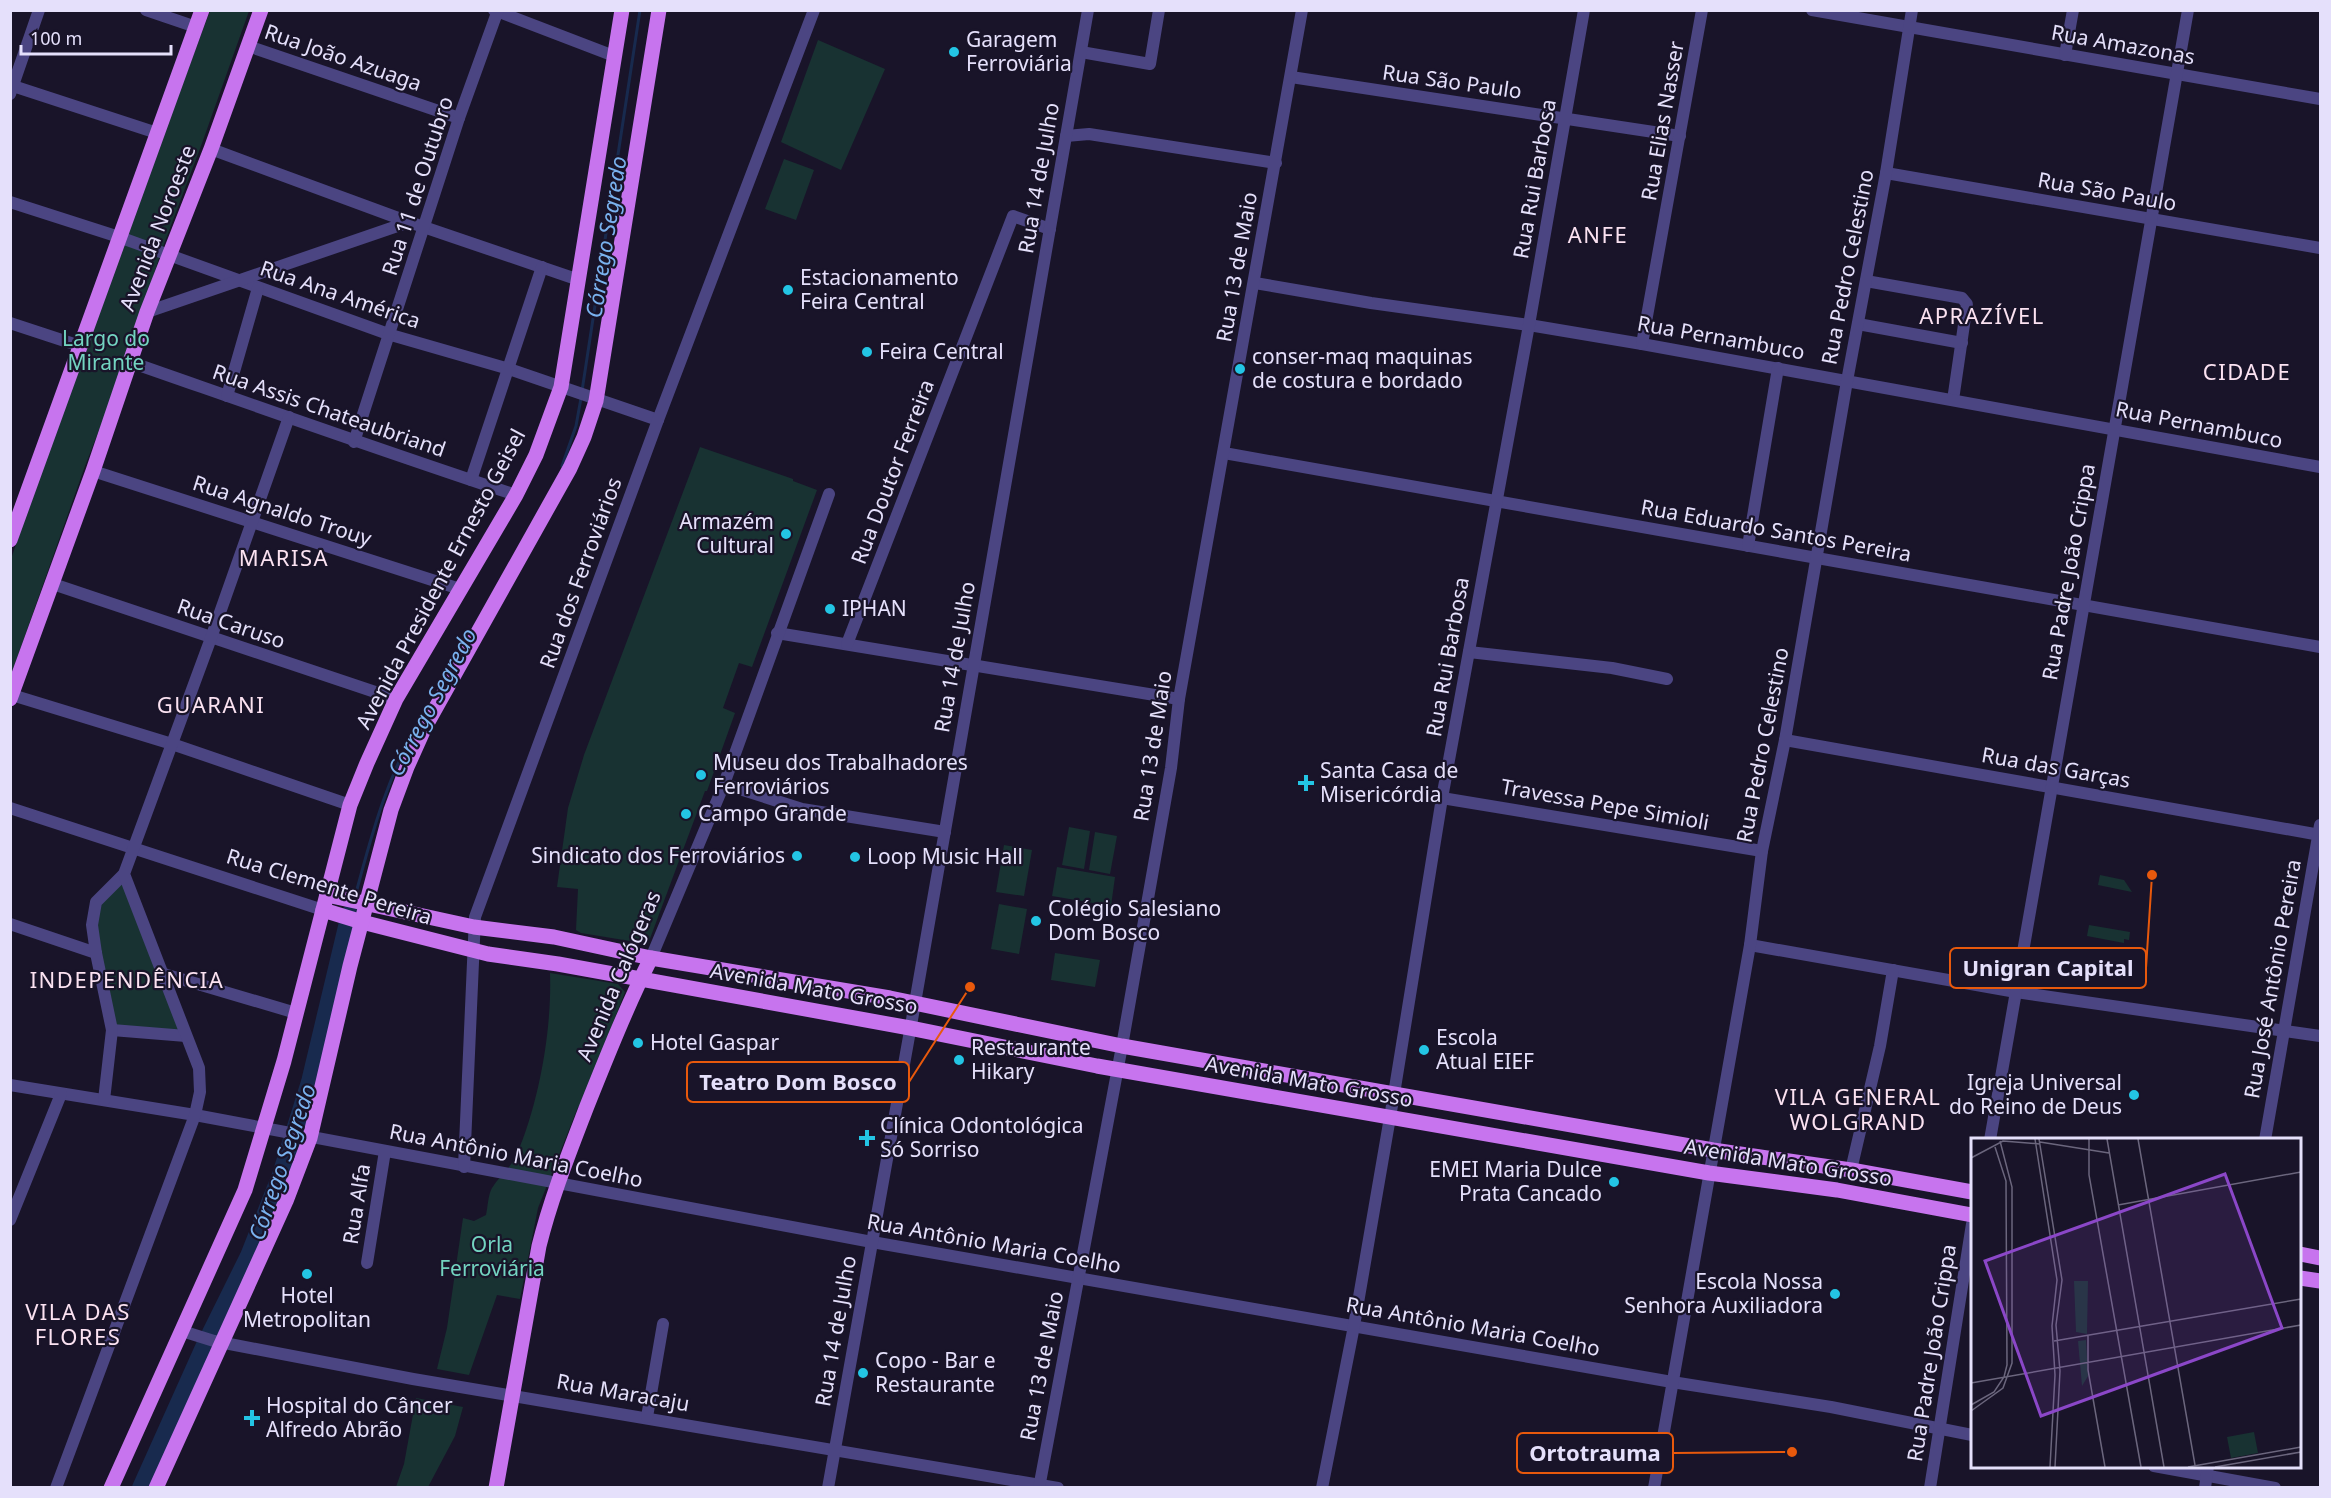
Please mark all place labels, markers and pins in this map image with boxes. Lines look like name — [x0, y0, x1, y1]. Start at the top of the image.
place label: Garagem Ferroviária — [966, 25, 1072, 77]
marker: Garagem Ferroviária — [947, 45, 961, 59]
place label: Estacionamento Feira Central — [800, 263, 959, 315]
marker: Estacionamento Feira Central — [781, 283, 795, 297]
place label: Feira Central — [879, 337, 1004, 365]
place label: conser-maq maquinas de costura e bordado — [1252, 342, 1472, 394]
marker: Feira Central — [860, 345, 874, 359]
marker: conser-maq maquinas de costura e bordado — [1233, 362, 1247, 376]
place label: Armazém Cultural — [679, 507, 774, 559]
marker: Armazém Cultural — [779, 527, 793, 541]
place label: IPHAN — [842, 594, 907, 622]
marker: IPHAN — [823, 602, 837, 616]
place label: Museu dos Trabalhadores Ferroviários — [713, 748, 968, 800]
place label: Santa Casa de Misericórdia — [1320, 756, 1458, 808]
marker: Museu dos Trabalhadores Ferroviários — [694, 768, 708, 782]
marker: Santa Casa de Misericórdia — [1297, 774, 1315, 792]
place label: Campo Grande — [698, 799, 847, 827]
marker: Campo Grande — [679, 807, 693, 821]
place label: Sindicato dos Ferroviários — [531, 841, 785, 869]
place label: Loop Music Hall — [867, 842, 1023, 870]
marker: Sindicato dos Ferroviários — [790, 849, 804, 863]
marker: Loop Music Hall — [848, 850, 862, 864]
place label: Colégio Salesiano Dom Bosco — [1048, 894, 1221, 946]
marker: Colégio Salesiano Dom Bosco — [1029, 914, 1043, 928]
callout: Unigran Capital — [1950, 948, 2146, 988]
place label: Escola Atual EIEF — [1436, 1023, 1534, 1075]
place label: Hotel Gaspar — [650, 1028, 779, 1056]
place label: Restaurante Hikary — [971, 1033, 1091, 1085]
marker: Hotel Gaspar — [631, 1036, 645, 1050]
marker: Escola Atual EIEF — [1417, 1043, 1431, 1057]
marker: Restaurante Hikary — [952, 1053, 966, 1067]
callout: Teatro Dom Bosco — [687, 1062, 909, 1102]
place label: Igreja Universal do Reino de Deus — [1949, 1068, 2122, 1120]
marker: Igreja Universal do Reino de Deus — [2127, 1088, 2141, 1102]
place label: Clínica Odontológica Só Sorriso — [880, 1111, 1083, 1163]
marker: Clínica Odontológica Só Sorriso — [858, 1129, 876, 1147]
place label: EMEI Maria Dulce Prata Cancado — [1429, 1155, 1602, 1207]
marker: EMEI Maria Dulce Prata Cancado — [1607, 1175, 1621, 1189]
marker: Hotel Metropolitan — [300, 1267, 314, 1281]
place label: Escola Nossa Senhora Auxiliadora — [1624, 1267, 1823, 1319]
place label: Hotel Metropolitan — [243, 1281, 371, 1333]
marker: Escola Nossa Senhora Auxiliadora — [1828, 1287, 1842, 1301]
place label: Copo - Bar e Restaurante — [875, 1346, 996, 1398]
marker: Copo - Bar e Restaurante — [856, 1366, 870, 1380]
place label: Hospital do Câncer Alfredo Abrão — [266, 1391, 453, 1443]
marker: Hospital do Câncer Alfredo Abrão — [243, 1409, 261, 1427]
callout: Ortotrauma — [1517, 1433, 1673, 1473]

